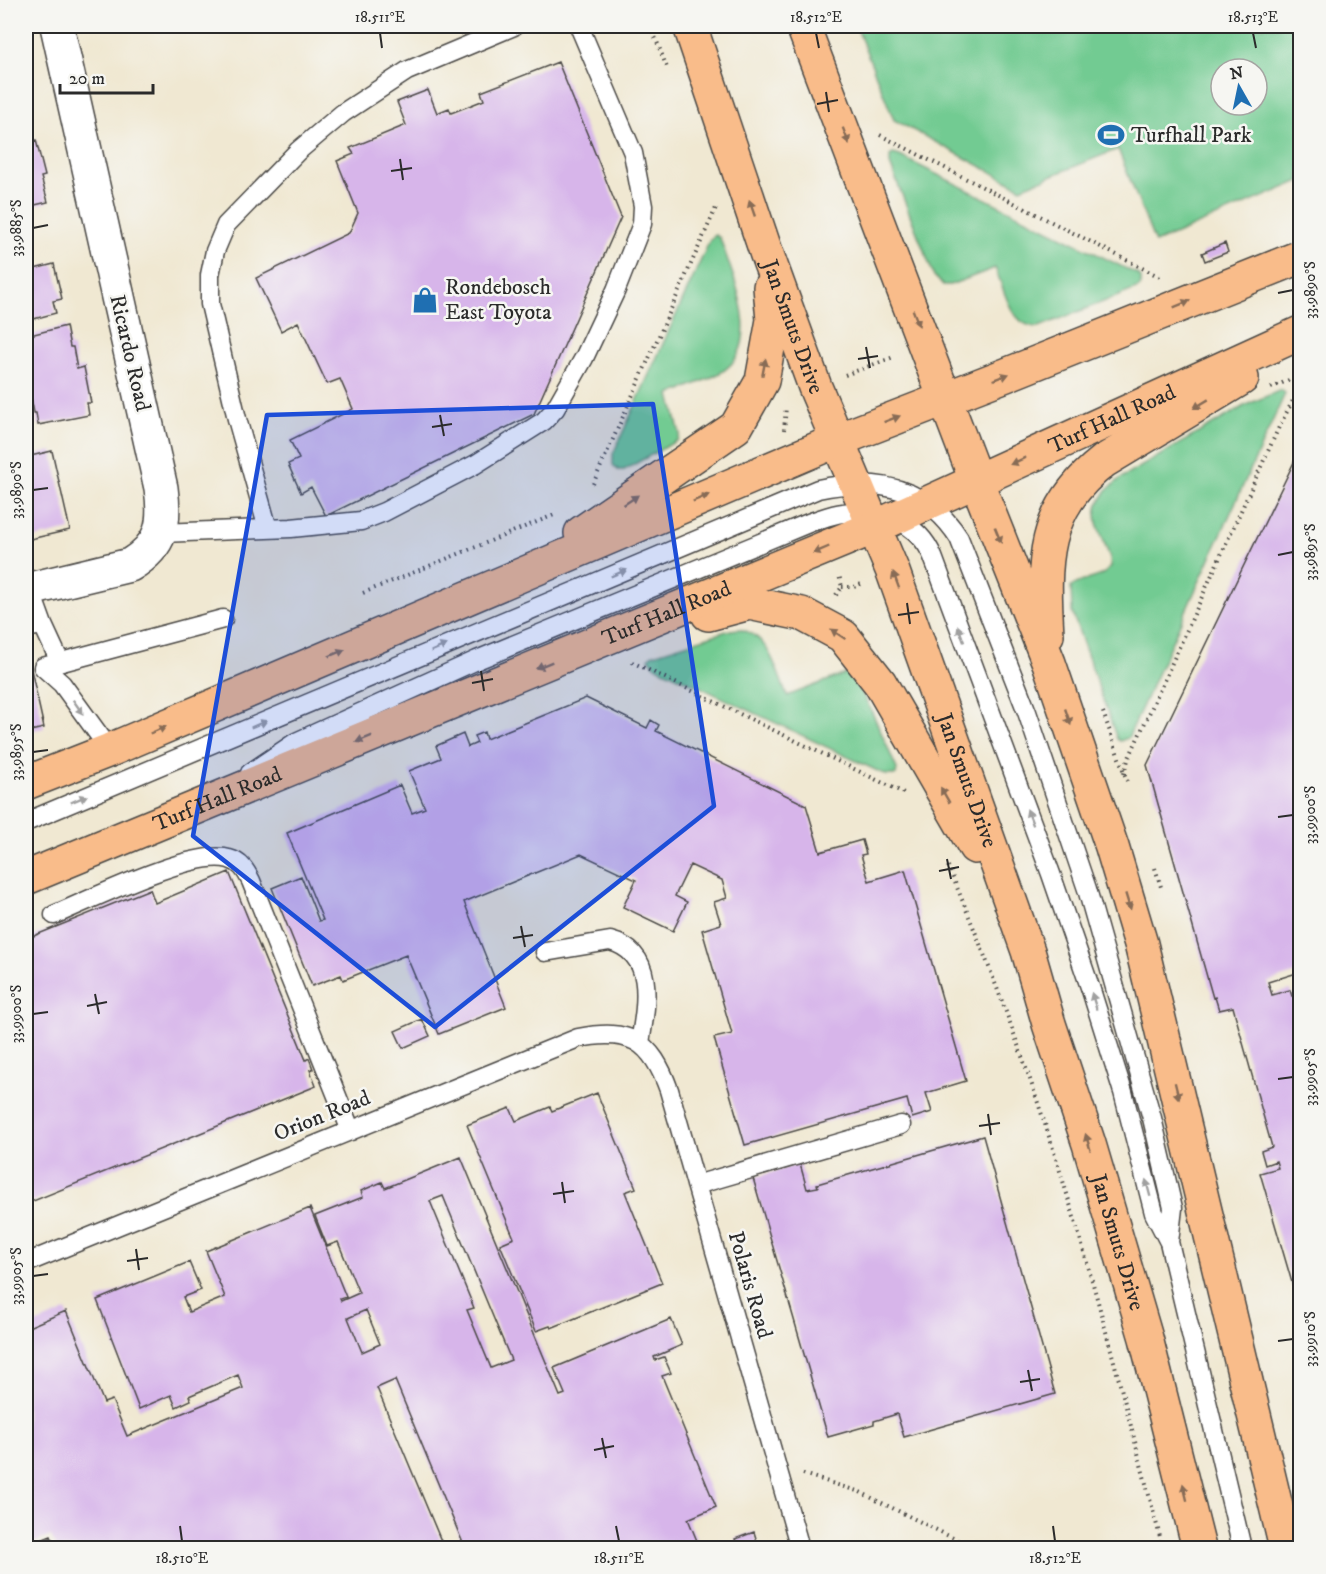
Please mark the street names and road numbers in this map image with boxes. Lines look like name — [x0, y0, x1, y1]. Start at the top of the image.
street label: Jan Smuts Drive — [756, 254, 830, 398]
street label: Ricardo Road — [103, 292, 157, 414]
street label: Turf Hall Road — [1044, 378, 1180, 460]
street label: Turf Hall Road — [598, 575, 735, 652]
street label: Jan Smuts Drive — [930, 708, 1004, 851]
street label: Turf Hall Road — [149, 760, 286, 838]
street label: Orion Road — [270, 1084, 374, 1148]
street label: Jan Smuts Drive — [1085, 1169, 1151, 1314]
street label: Polaris Road — [722, 1228, 778, 1342]

